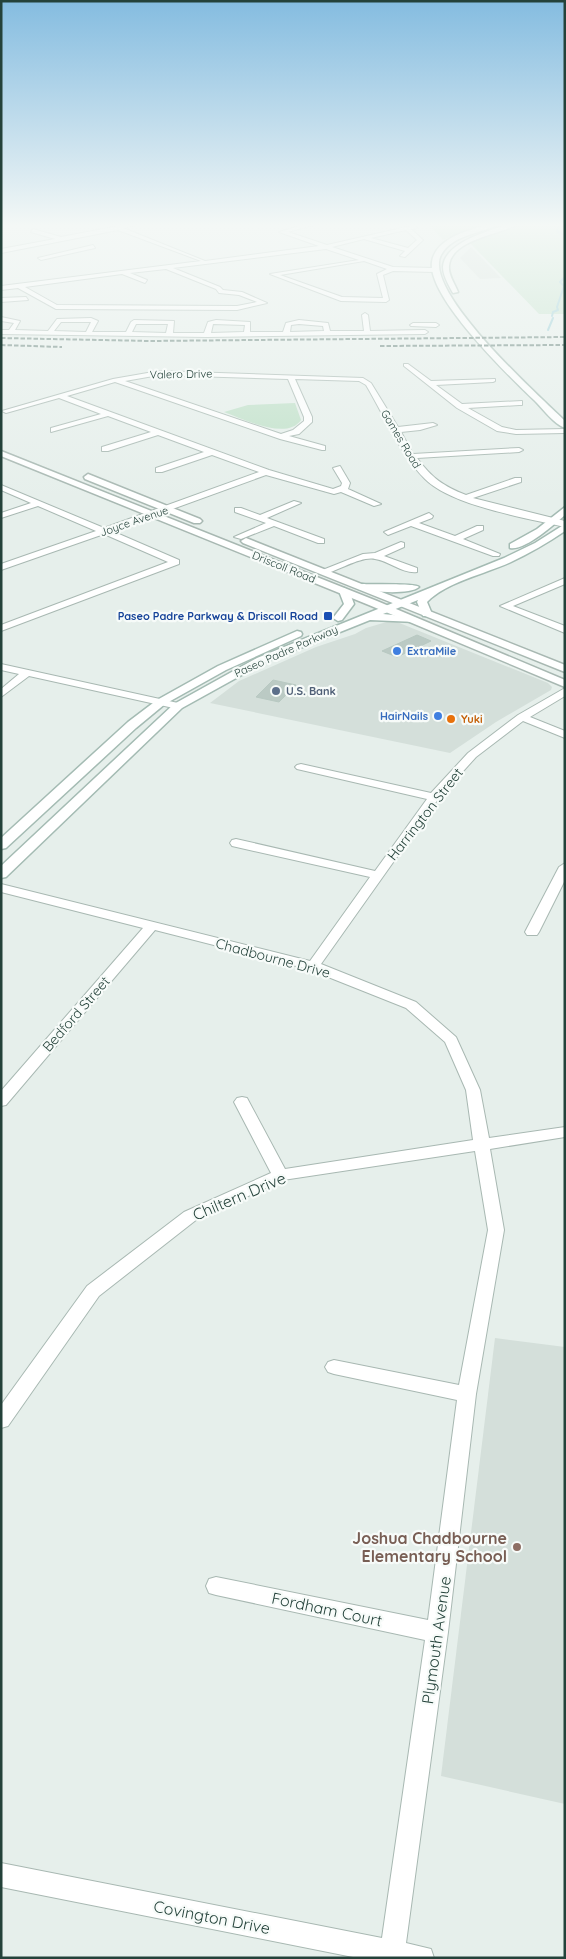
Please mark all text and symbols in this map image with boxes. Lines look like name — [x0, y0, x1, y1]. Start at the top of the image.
street label: Valero Drive — [150, 366, 212, 382]
street label: Gomes Road — [378, 407, 424, 471]
street label: Joyce Avenue — [98, 503, 170, 539]
street label: Driscoll Road — [250, 548, 318, 586]
place label: Paseo Padre Parkway & Driscoll Road — [118, 609, 318, 623]
marker: Paseo Padre Parkway & Driscoll Road — [322, 610, 334, 622]
street label: Paseo Padre Parkway — [232, 622, 340, 680]
place label: ExtraMile — [407, 644, 457, 658]
marker: ExtraMile — [391, 645, 403, 657]
place label: U.S. Bank — [286, 684, 336, 698]
marker: U.S. Bank — [270, 685, 282, 697]
place label: HairNails — [380, 709, 428, 723]
marker: HairNails — [432, 710, 444, 722]
place label: Yuki — [461, 712, 483, 726]
marker: Yuki — [445, 713, 457, 725]
street label: Harrington Street — [383, 764, 467, 864]
street label: Chadbourne Drive — [214, 934, 332, 982]
street label: Bedford Street — [38, 972, 114, 1055]
street label: Chiltern Drive — [189, 1167, 289, 1225]
place label: Joshua Chadbourne Elementary School — [352, 1528, 507, 1566]
marker: Joshua Chadbourne Elementary School — [511, 1541, 523, 1553]
street label: Plymouth Avenue — [417, 1575, 455, 1705]
street label: Fordham Court — [270, 1588, 384, 1630]
street label: Covington Drive — [152, 1896, 272, 1938]

